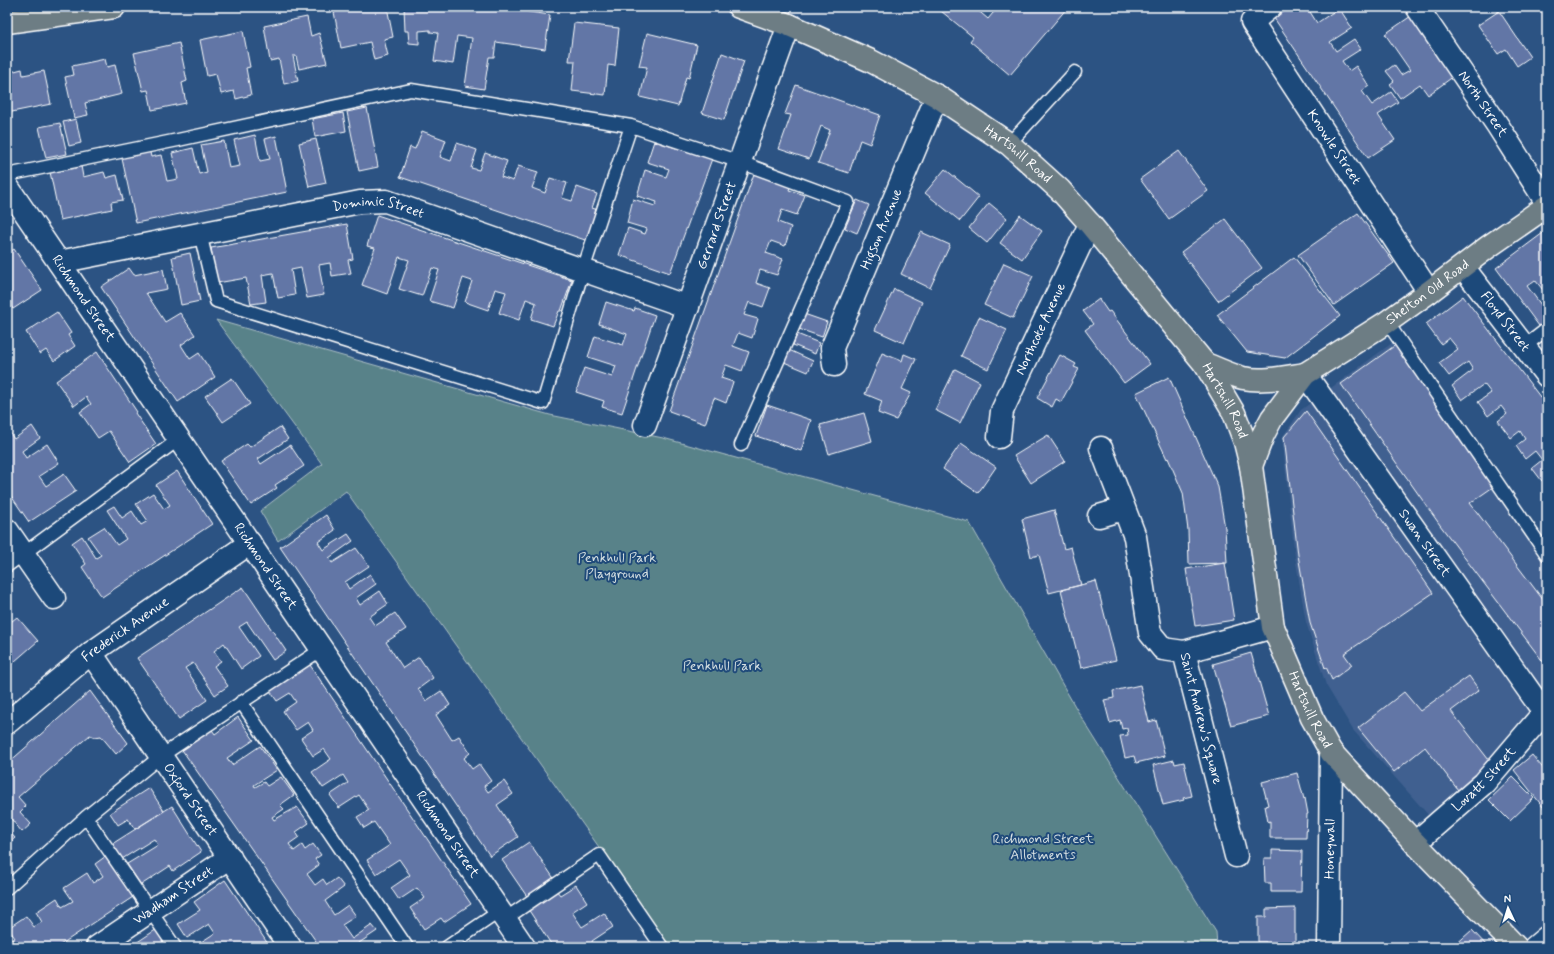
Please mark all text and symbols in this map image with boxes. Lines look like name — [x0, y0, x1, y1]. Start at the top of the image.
street label: North Street — [1454, 67, 1512, 141]
street label: Knowle Street — [1303, 106, 1365, 188]
street label: Hartshill Road — [980, 121, 1056, 187]
street label: Gerrard Street — [693, 179, 741, 272]
street label: Higson Avenue — [857, 185, 907, 272]
street label: Dominic Street — [331, 192, 427, 223]
street label: Richmond Street — [48, 252, 120, 346]
street label: Shelton Old Road — [1382, 255, 1473, 329]
street label: Northcote Avenue — [1011, 279, 1070, 378]
street label: Floyd Street — [1476, 288, 1534, 355]
street label: Hartshill Road — [1197, 360, 1252, 441]
street label: Swan Street — [1394, 506, 1455, 581]
street label: Richmond Street — [230, 520, 302, 614]
park label: Penkhull Park Playground — [578, 549, 656, 583]
street label: Frederick Avenue — [78, 593, 173, 666]
street label: Saint Andrew's Square — [1176, 651, 1226, 787]
park label: Penkhull Park — [683, 657, 761, 675]
street label: Hartshill Road — [1284, 668, 1336, 752]
street label: Lovatt Street — [1448, 742, 1520, 816]
street label: Oxford Street — [159, 759, 222, 840]
street label: Richmond Street — [412, 788, 484, 882]
street label: Honeywall — [1321, 819, 1339, 879]
park label: Richmond Street Allotments — [992, 830, 1094, 864]
street label: Wadham Street — [130, 862, 217, 929]
north arrow — [1488, 888, 1528, 928]
text: N — [1503, 892, 1512, 906]

